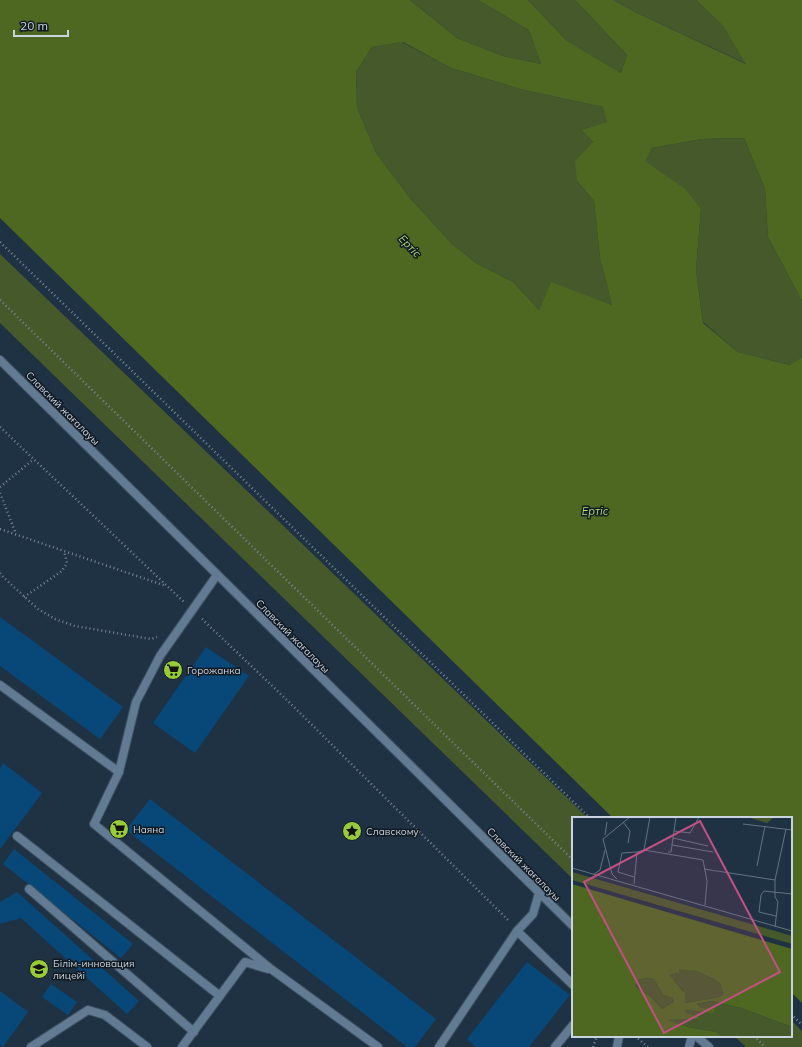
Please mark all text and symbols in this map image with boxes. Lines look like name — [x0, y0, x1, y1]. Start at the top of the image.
scale bar — [14, 12, 68, 38]
text: 20 m — [20, 18, 48, 33]
water label: Ертіс — [396, 232, 425, 261]
street label: Славский жағалауы — [23, 369, 102, 448]
water label: Ертіс — [582, 504, 609, 518]
street label: Славский жағалауы — [253, 597, 332, 676]
supermarket icon: Горожанка — [162, 659, 184, 681]
place label: Горожанка — [187, 664, 241, 677]
inset map — [572, 817, 792, 1037]
supermarket icon: Наяна — [108, 818, 130, 840]
place icon: Славскому — [341, 820, 363, 842]
place label: Наяна — [133, 823, 164, 836]
place label: Славскому — [366, 825, 419, 838]
street label: Славский жағалауы — [484, 825, 563, 904]
place label: Білім-инновация лицейі — [53, 957, 135, 982]
school or university icon: Білім-инновация лицейі — [28, 958, 50, 980]

